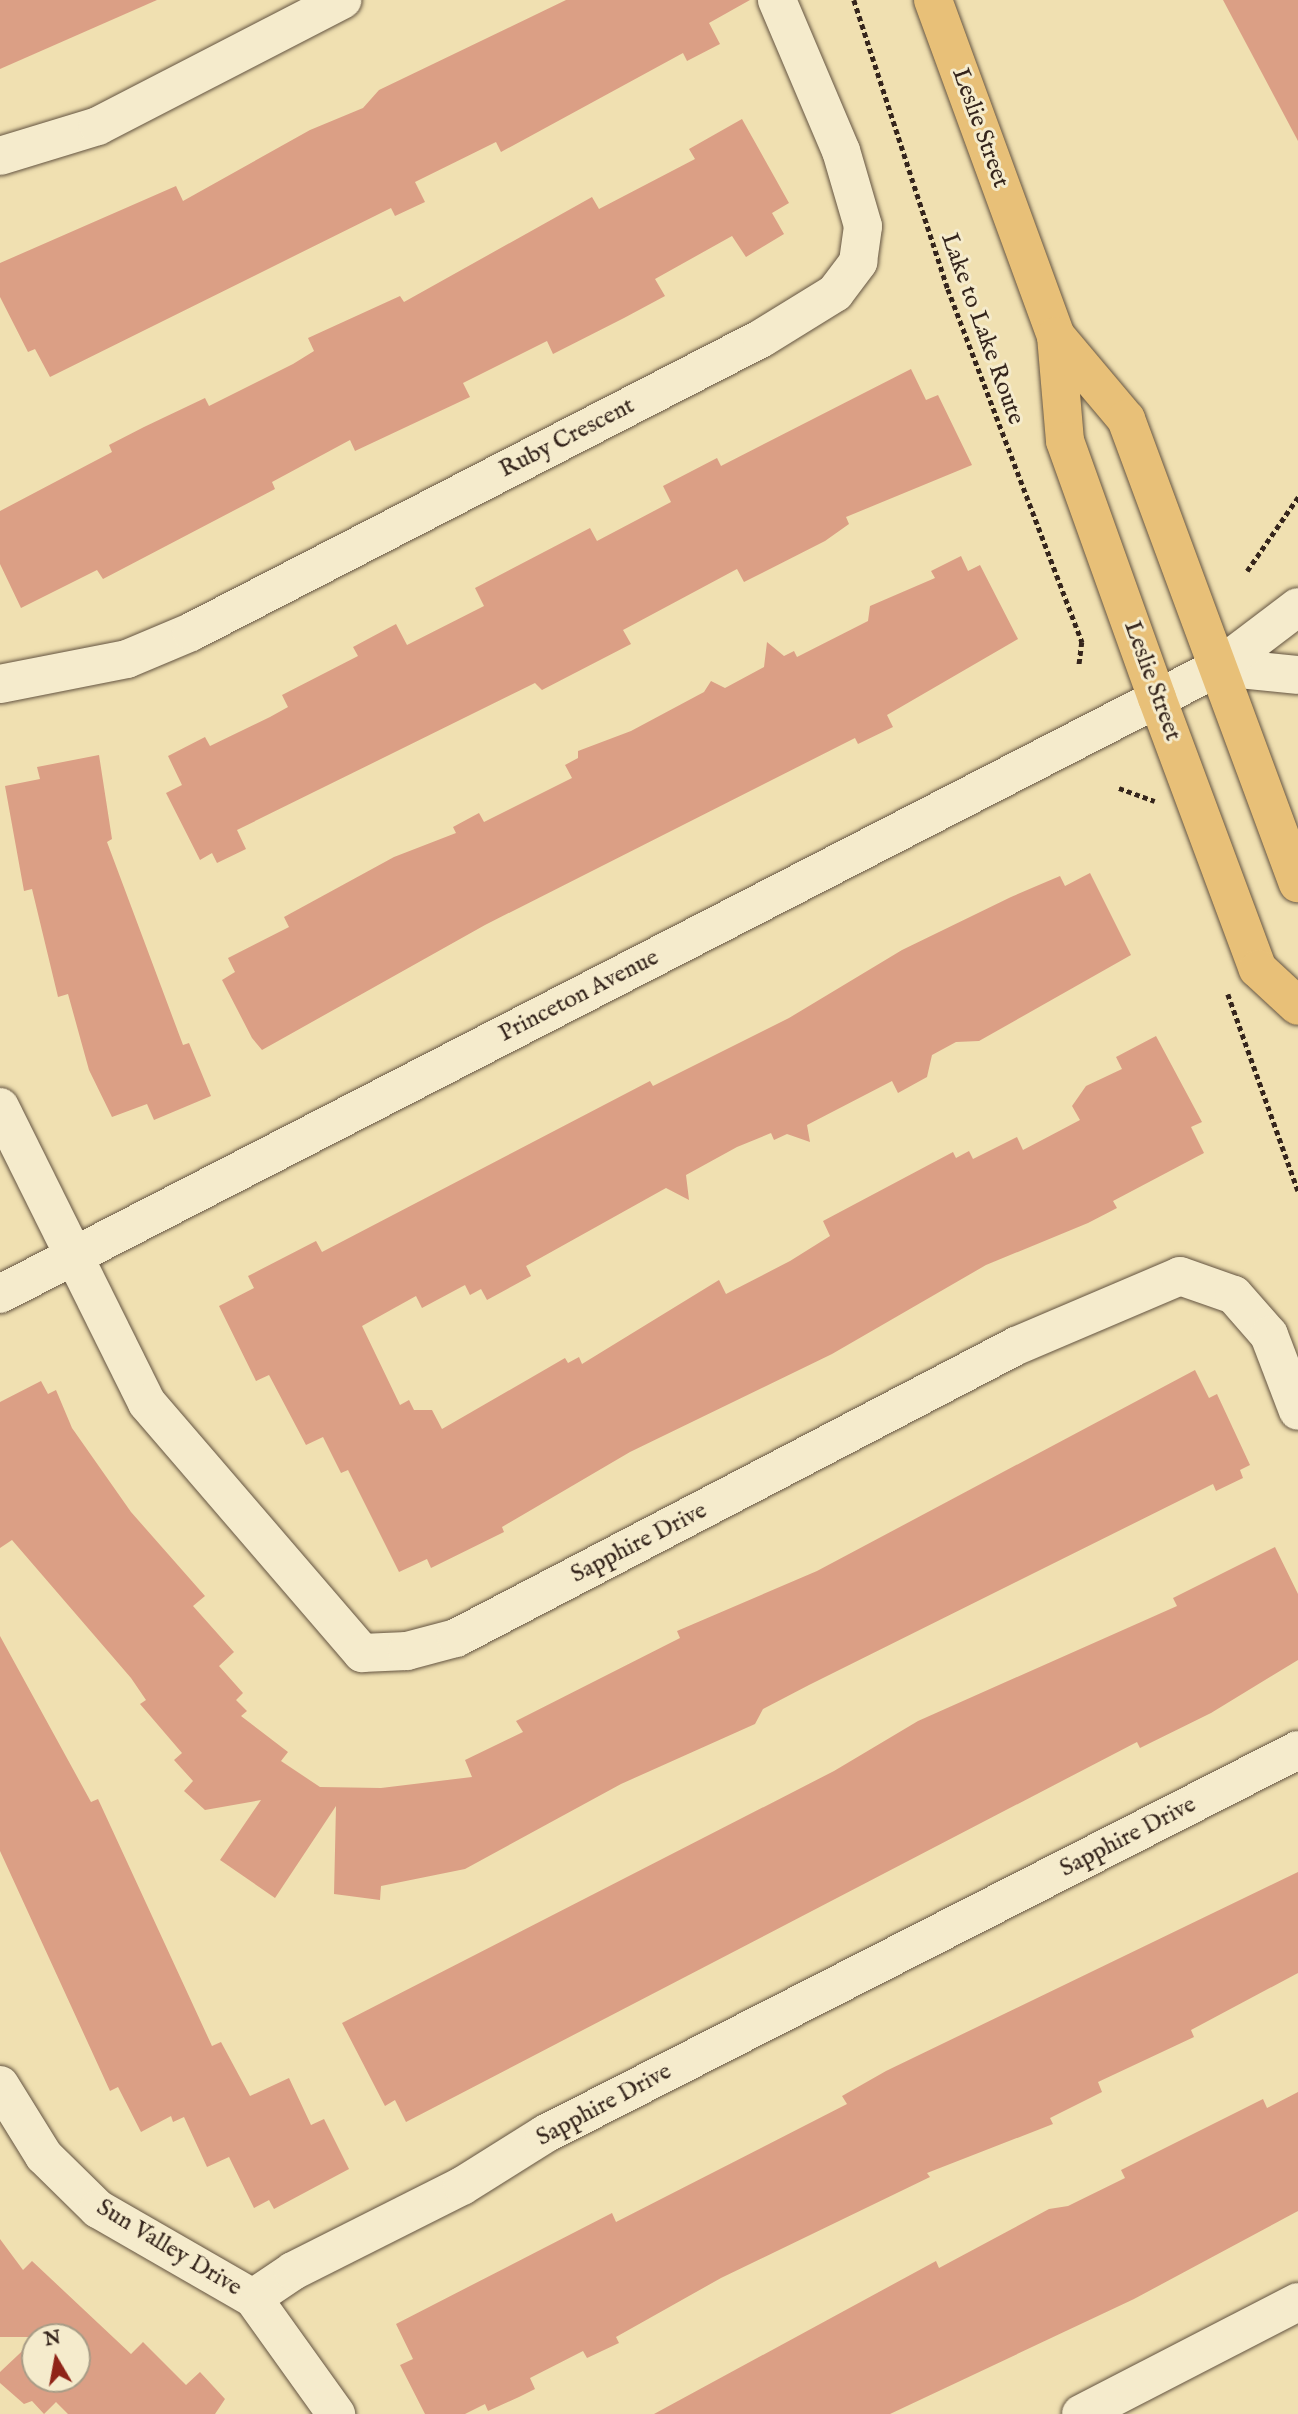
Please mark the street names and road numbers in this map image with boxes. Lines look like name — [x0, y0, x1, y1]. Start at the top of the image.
street label: Leslie Street — [945, 64, 1015, 192]
street label: Lake to Lake Route — [934, 229, 1030, 429]
street label: Ruby Crescent — [495, 392, 639, 484]
street label: Leslie Street — [1117, 617, 1187, 745]
street label: Princeton Avenue — [494, 943, 664, 1049]
street label: Sapphire Drive — [566, 1496, 712, 1590]
street label: Sapphire Drive — [1055, 1790, 1201, 1884]
street label: Sapphire Drive — [532, 2057, 676, 2153]
street label: Sun Valley Drive — [91, 2193, 247, 2303]

